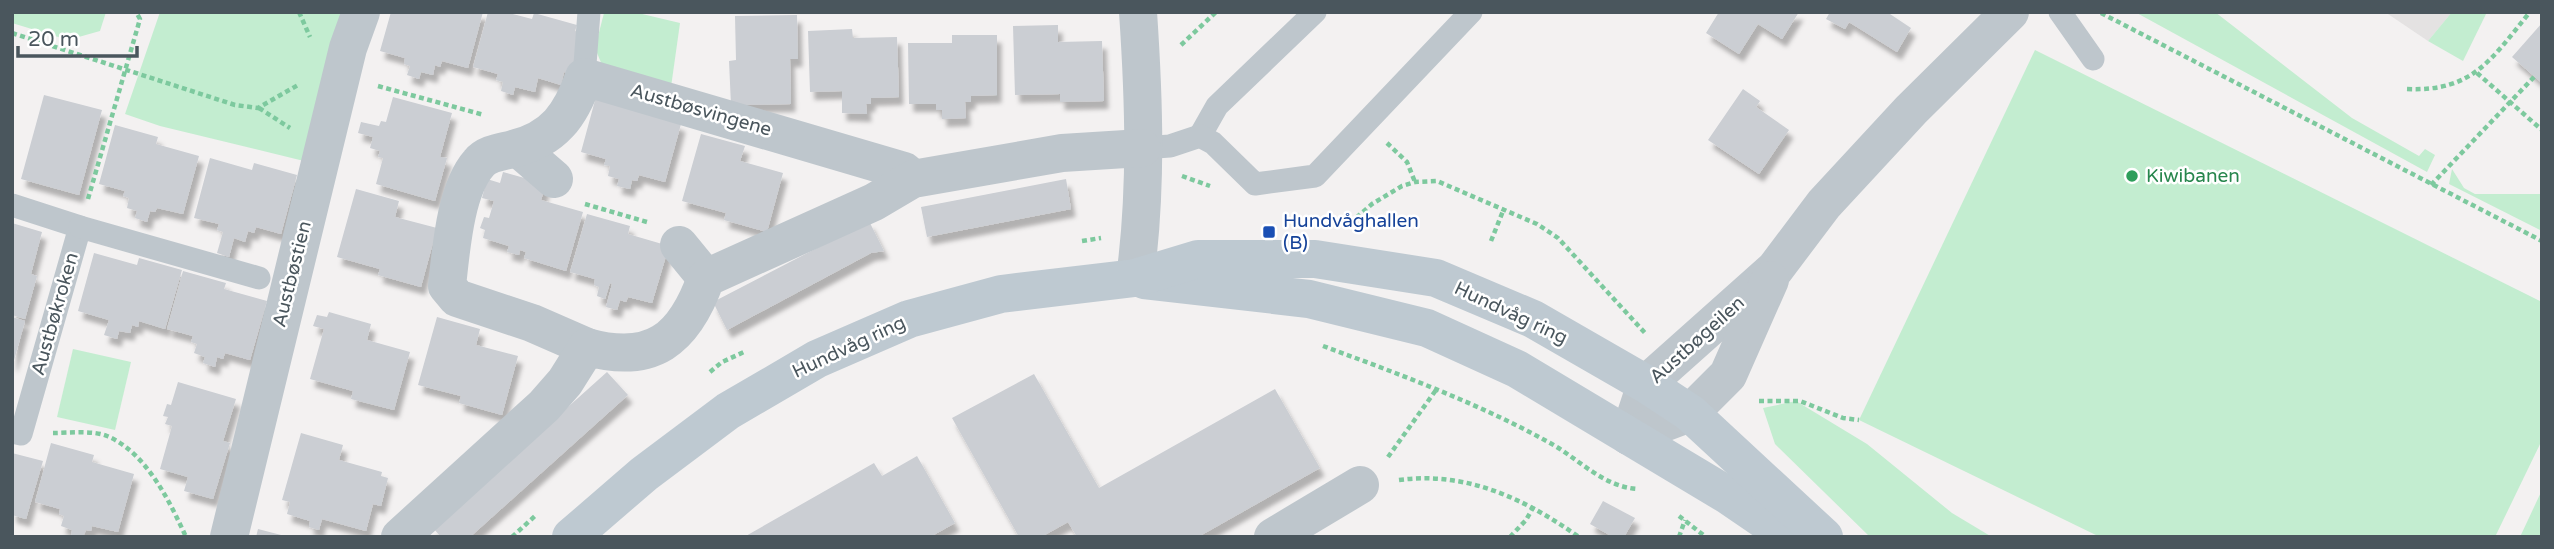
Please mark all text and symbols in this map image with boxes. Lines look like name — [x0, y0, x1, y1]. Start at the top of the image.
scale bar — [18, 14, 136, 58]
text: 20 m — [28, 27, 79, 52]
street label: Austbøsvingene — [628, 79, 774, 141]
place label: Kiwibanen — [2146, 165, 2240, 187]
marker: Kiwibanen — [2124, 168, 2140, 184]
place label: Hundvåghallen (B) — [1283, 210, 1419, 254]
street label: Austbøstien — [268, 219, 316, 329]
marker: Hundvåghallen (B) — [1261, 224, 1277, 240]
street label: Austbøkroken — [27, 250, 83, 378]
street label: Hundvåg ring — [1451, 277, 1571, 349]
street label: Austbøgeilen — [1645, 292, 1749, 388]
street label: Hundvåg ring — [789, 311, 909, 383]

